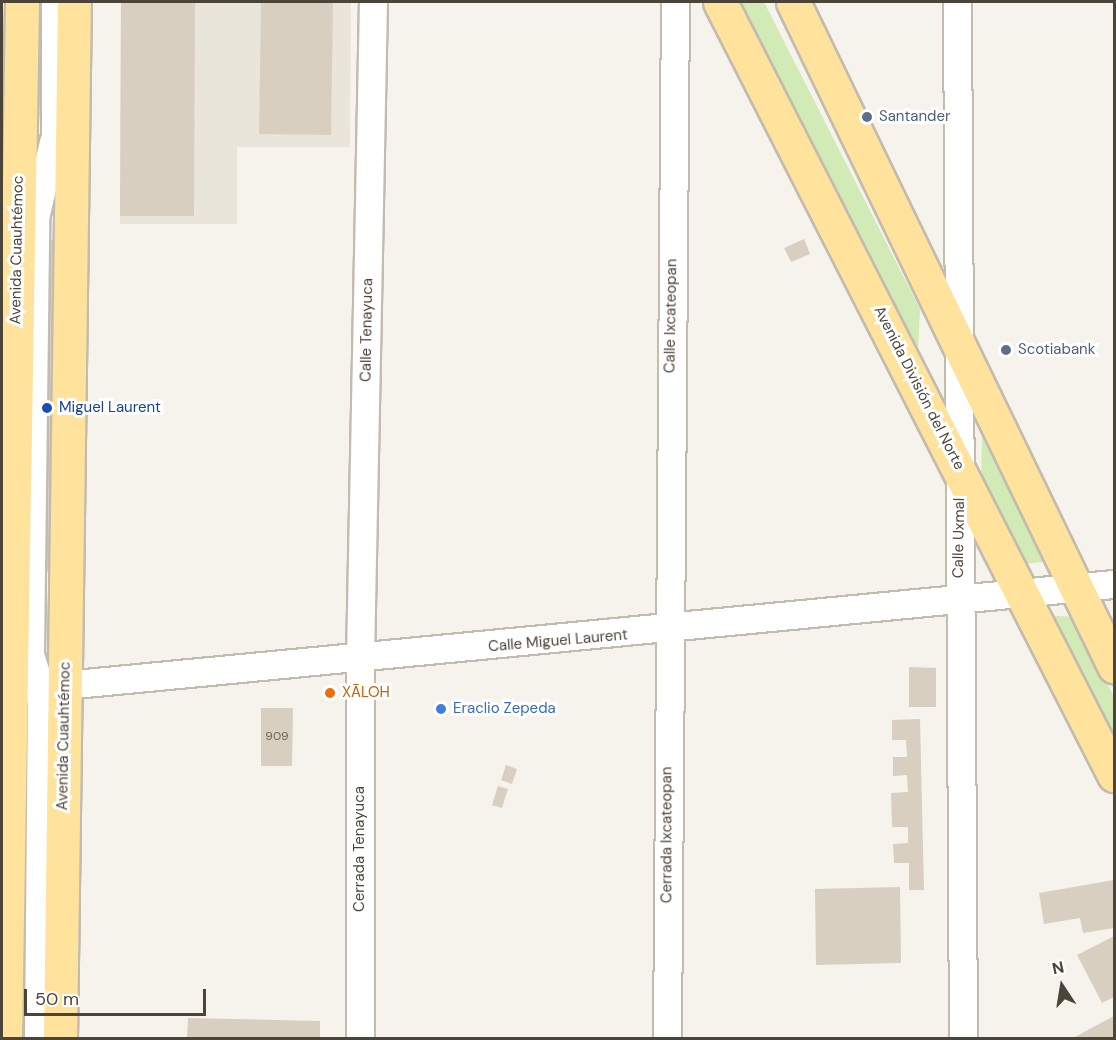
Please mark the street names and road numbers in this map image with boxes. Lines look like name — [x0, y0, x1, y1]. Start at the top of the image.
street label: Avenida Cuauhtémoc — [7, 175, 27, 325]
street label: Calle Ixcateopan — [661, 259, 681, 373]
street label: Calle Tenayuca — [357, 278, 377, 382]
street label: Avenida División del Norte — [870, 303, 968, 473]
street label: Calle Uxmal — [949, 498, 969, 578]
street label: Calle Miguel Laurent — [487, 626, 629, 656]
street label: Avenida Cuauhtémoc — [54, 661, 74, 811]
street label: Cerrada Ixcateopan — [658, 767, 676, 903]
street label: Cerrada Tenayuca — [351, 786, 369, 912]

